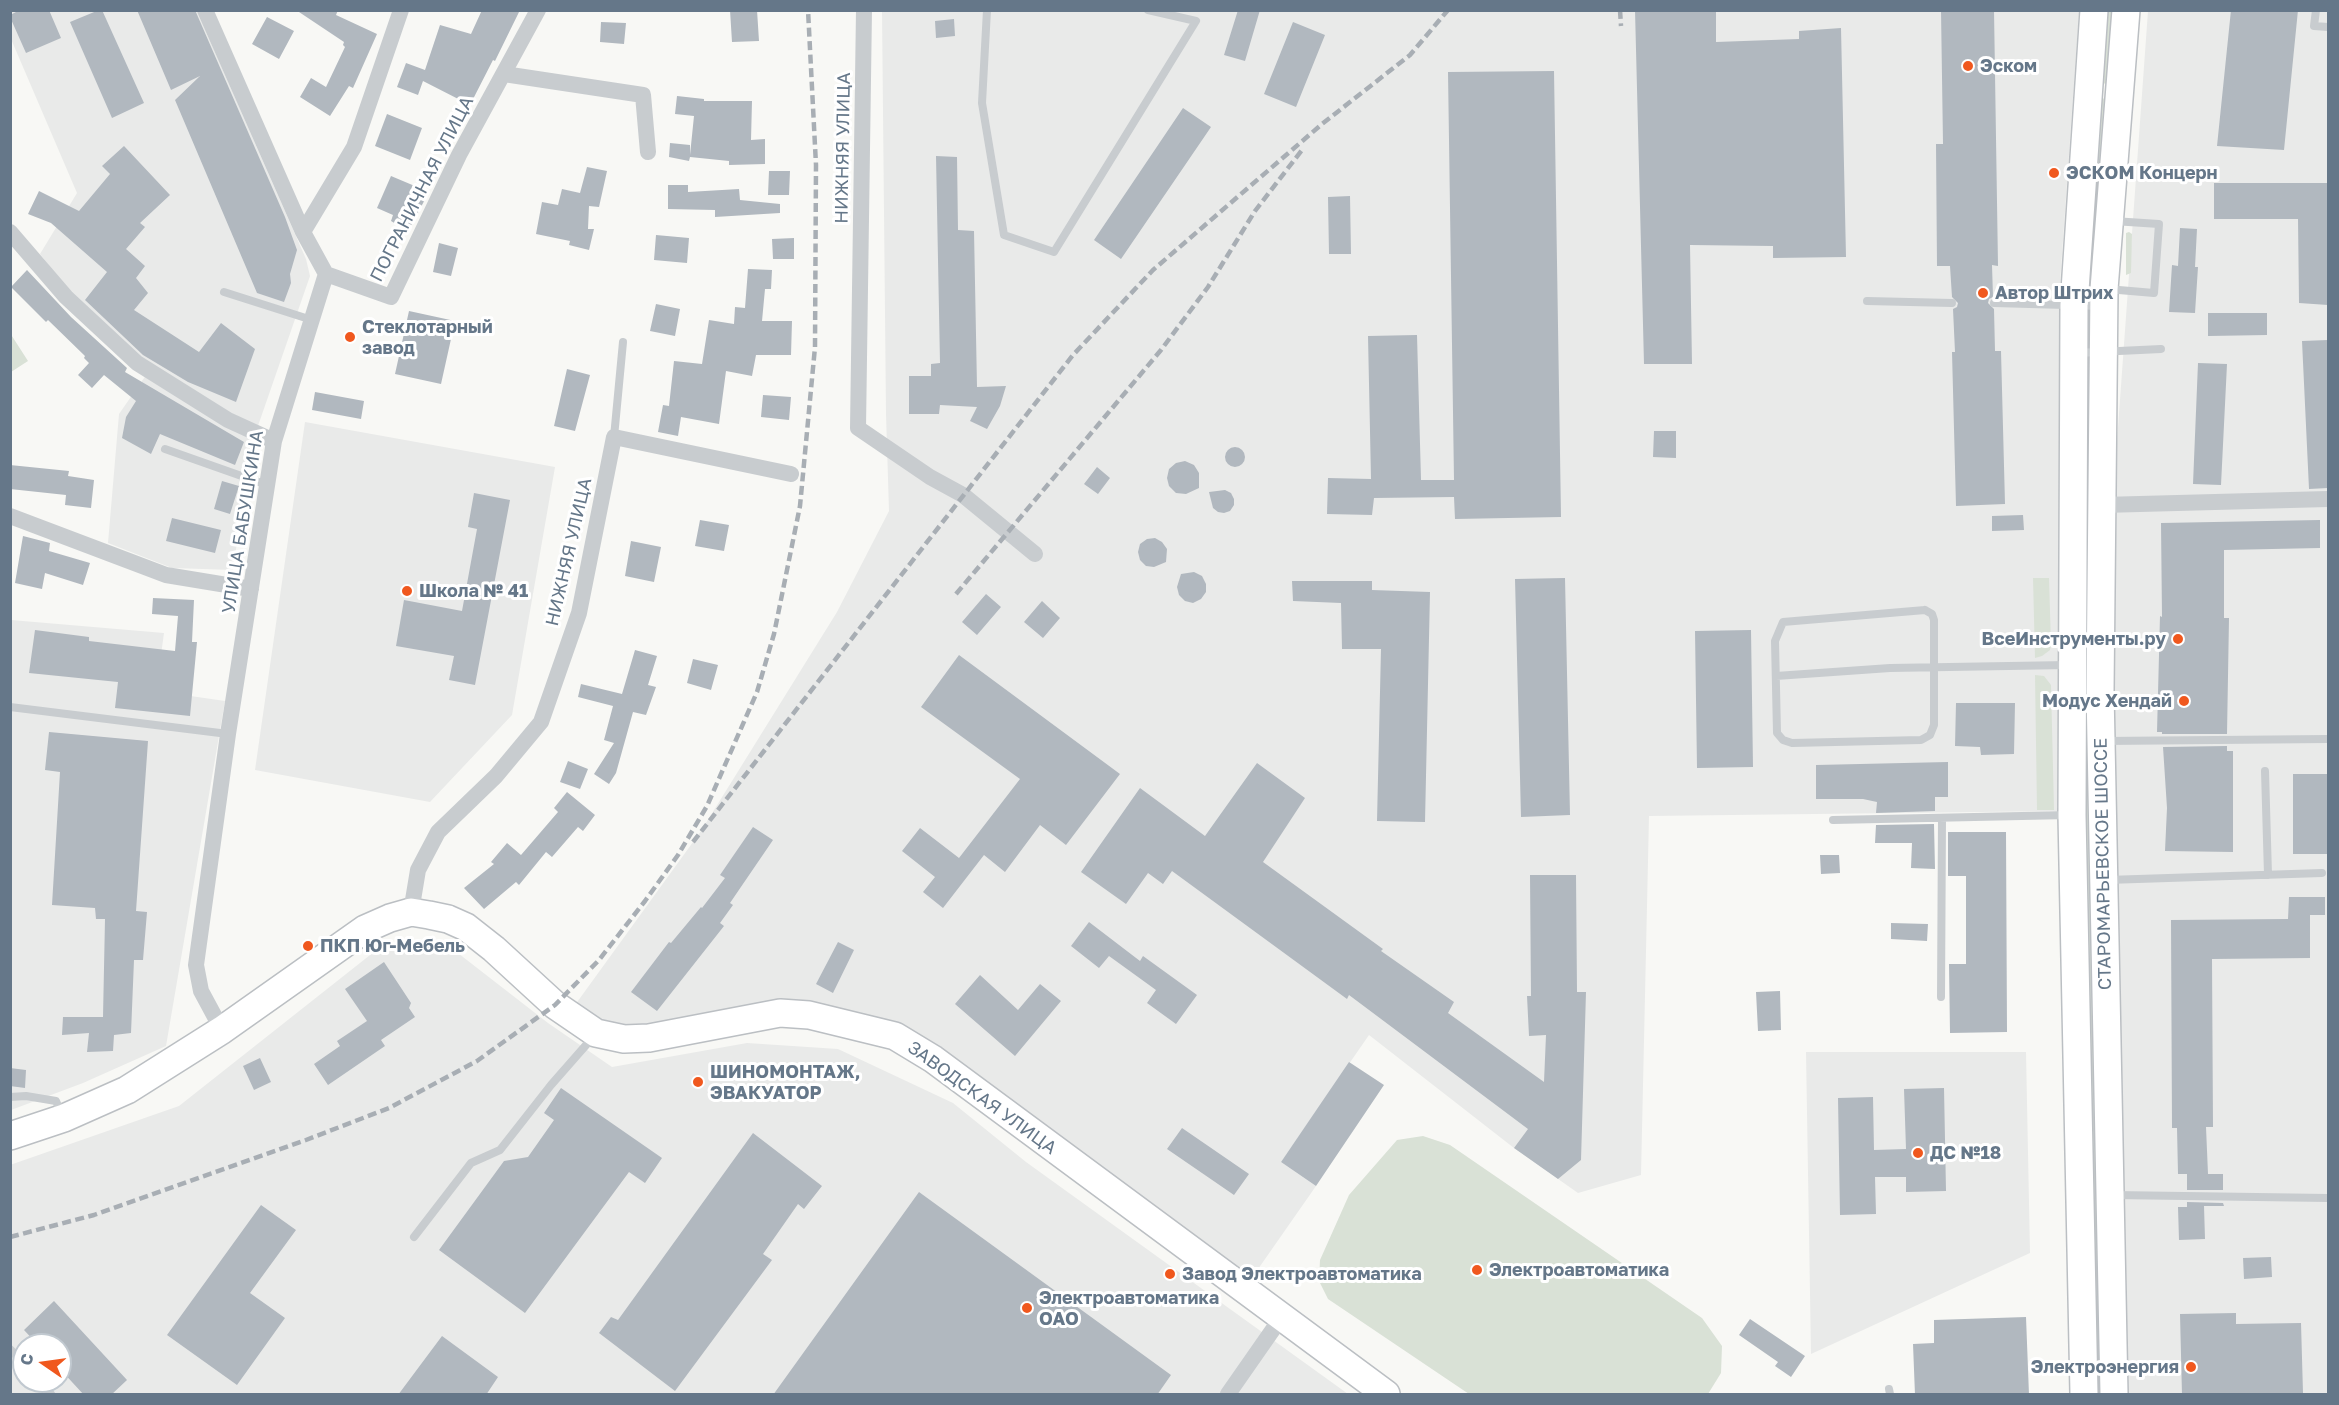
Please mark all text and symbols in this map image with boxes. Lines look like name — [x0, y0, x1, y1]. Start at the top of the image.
place label: Эском — [1980, 55, 2037, 77]
marker: Эском — [1961, 59, 1975, 73]
street label: НИЖНЯЯ УЛИЦА — [831, 72, 855, 224]
street label: ПОГРАНИЧНАЯ УЛИЦА — [366, 93, 478, 285]
place label: ЭСКОМ Концерн — [2066, 162, 2218, 184]
marker: ЭСКОМ Концерн — [2047, 166, 2061, 180]
place label: Автор Штрих — [1995, 282, 2113, 304]
marker: Автор Штрих — [1976, 286, 1990, 300]
place label: Стеклотарный завод — [362, 316, 493, 358]
marker: Стеклотарный завод — [343, 330, 357, 344]
street label: УЛИЦА БАБУШКИНА — [218, 429, 268, 615]
street label: НИЖНЯЯ УЛИЦА — [541, 476, 597, 628]
place label: Школа № 41 — [419, 580, 528, 602]
marker: Школа № 41 — [400, 584, 414, 598]
place label: ВсеИнструменты.ру — [1982, 628, 2166, 650]
marker: ВсеИнструменты.ру — [2171, 632, 2185, 646]
place label: Модус Хендай — [2042, 690, 2172, 712]
marker: Модус Хендай — [2177, 694, 2191, 708]
street label: СТАРОМАРЬЕВСКОЕ ШОССЕ — [2090, 738, 2116, 990]
place label: ПКП Юг-Мебель — [320, 935, 465, 957]
marker: ПКП Юг-Мебель — [301, 939, 315, 953]
street label: ЗАВОДСКАЯ УЛИЦА — [903, 1037, 1061, 1159]
place label: ШИНОМОНТАЖ, ЭВАКУАТОР — [710, 1061, 860, 1104]
marker: ШИНОМОНТАЖ, ЭВАКУАТОР — [691, 1075, 705, 1089]
place label: ДС №18 — [1930, 1142, 2001, 1164]
marker: ДС №18 — [1911, 1146, 1925, 1160]
place label: Электроавтоматика — [1489, 1259, 1669, 1281]
place label: Завод Электроавтоматика — [1182, 1263, 1422, 1285]
marker: Электроавтоматика — [1470, 1263, 1484, 1277]
marker: Завод Электроавтоматика — [1163, 1267, 1177, 1281]
place label: Электроавтоматика ОАО — [1039, 1287, 1219, 1330]
marker: Электроавтоматика ОАО — [1020, 1301, 1034, 1315]
north arrow — [12, 1333, 72, 1393]
text: С — [15, 1352, 37, 1367]
place label: Электроэнергия — [2031, 1356, 2179, 1378]
marker: Электроэнергия — [2184, 1360, 2198, 1374]

